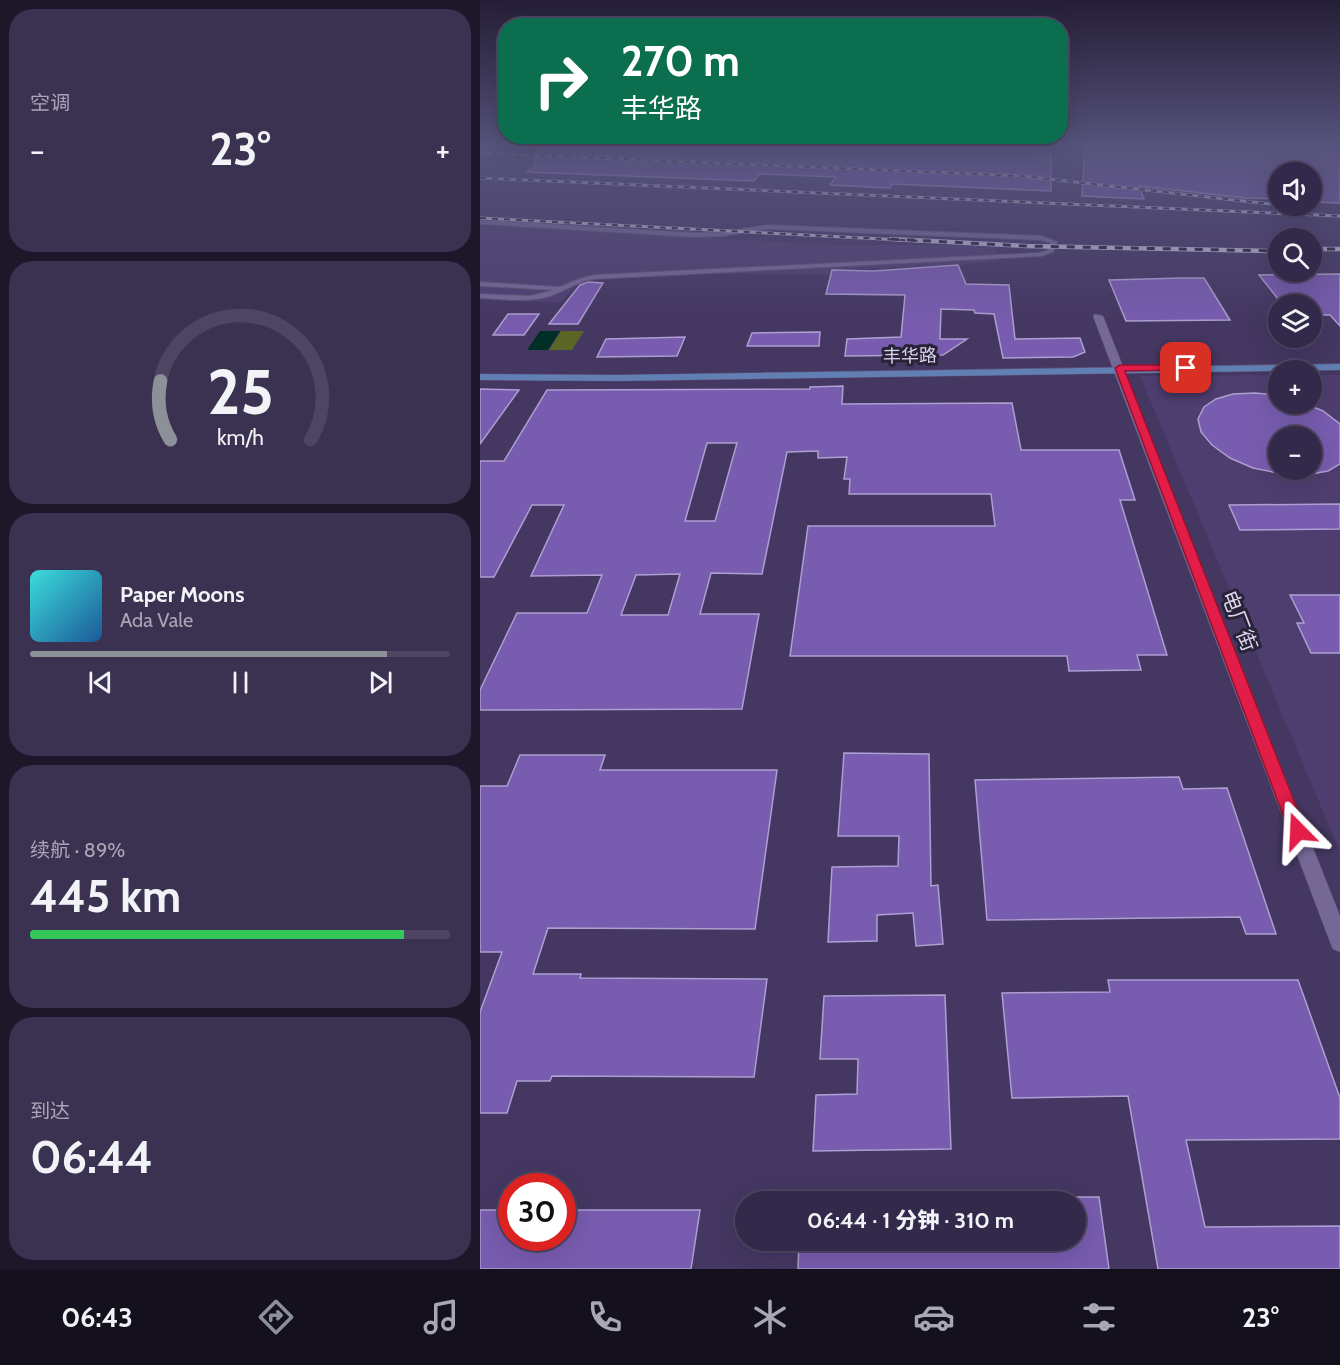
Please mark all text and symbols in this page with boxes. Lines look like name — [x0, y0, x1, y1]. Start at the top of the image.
text: 270 m — [621, 35, 740, 87]
icon: right — [522, 42, 600, 120]
text: 空调 — [30, 91, 70, 115]
text: 丰华路 — [621, 92, 702, 125]
text: 23° — [209, 122, 271, 176]
text: − — [30, 130, 45, 170]
text: + — [435, 130, 450, 170]
map controls — [1268, 162, 1322, 480]
button: sound — [1268, 162, 1322, 216]
button: search — [1268, 228, 1322, 282]
button: layers — [1268, 294, 1322, 348]
pin — [1160, 342, 1211, 393]
street label: 丰华路 — [883, 345, 937, 367]
icon: arrive — [1169, 351, 1202, 384]
text: 25 — [207, 354, 273, 430]
button: + — [1268, 360, 1322, 414]
text: km/h — [217, 424, 263, 450]
button: − — [1268, 426, 1322, 480]
text: Paper Moons — [120, 581, 244, 608]
street label: 电厂街 — [1217, 587, 1262, 655]
text: Ada Vale — [120, 608, 193, 632]
icon: previous — [84, 666, 117, 699]
icon: pause — [224, 666, 257, 699]
icon: next — [364, 666, 397, 699]
position arrow — [1266, 799, 1330, 863]
text: 续航 · 89% — [30, 838, 125, 862]
text: 445 km — [30, 869, 181, 923]
text: 到达 — [30, 1099, 70, 1123]
text: 06:44 — [30, 1130, 153, 1184]
speed limit sign: 30 — [498, 1173, 576, 1251]
text: 06:44 · 1 分钟 · 310 m — [807, 1207, 1014, 1234]
icon: directions — [255, 1296, 297, 1338]
icon: music — [420, 1296, 462, 1338]
icon: phone — [584, 1296, 626, 1338]
icon: climate — [749, 1296, 791, 1338]
icon: car — [913, 1296, 955, 1338]
icon: filters — [1078, 1296, 1120, 1338]
text: 06:43 — [61, 1301, 133, 1334]
text: 23° — [1242, 1301, 1279, 1334]

